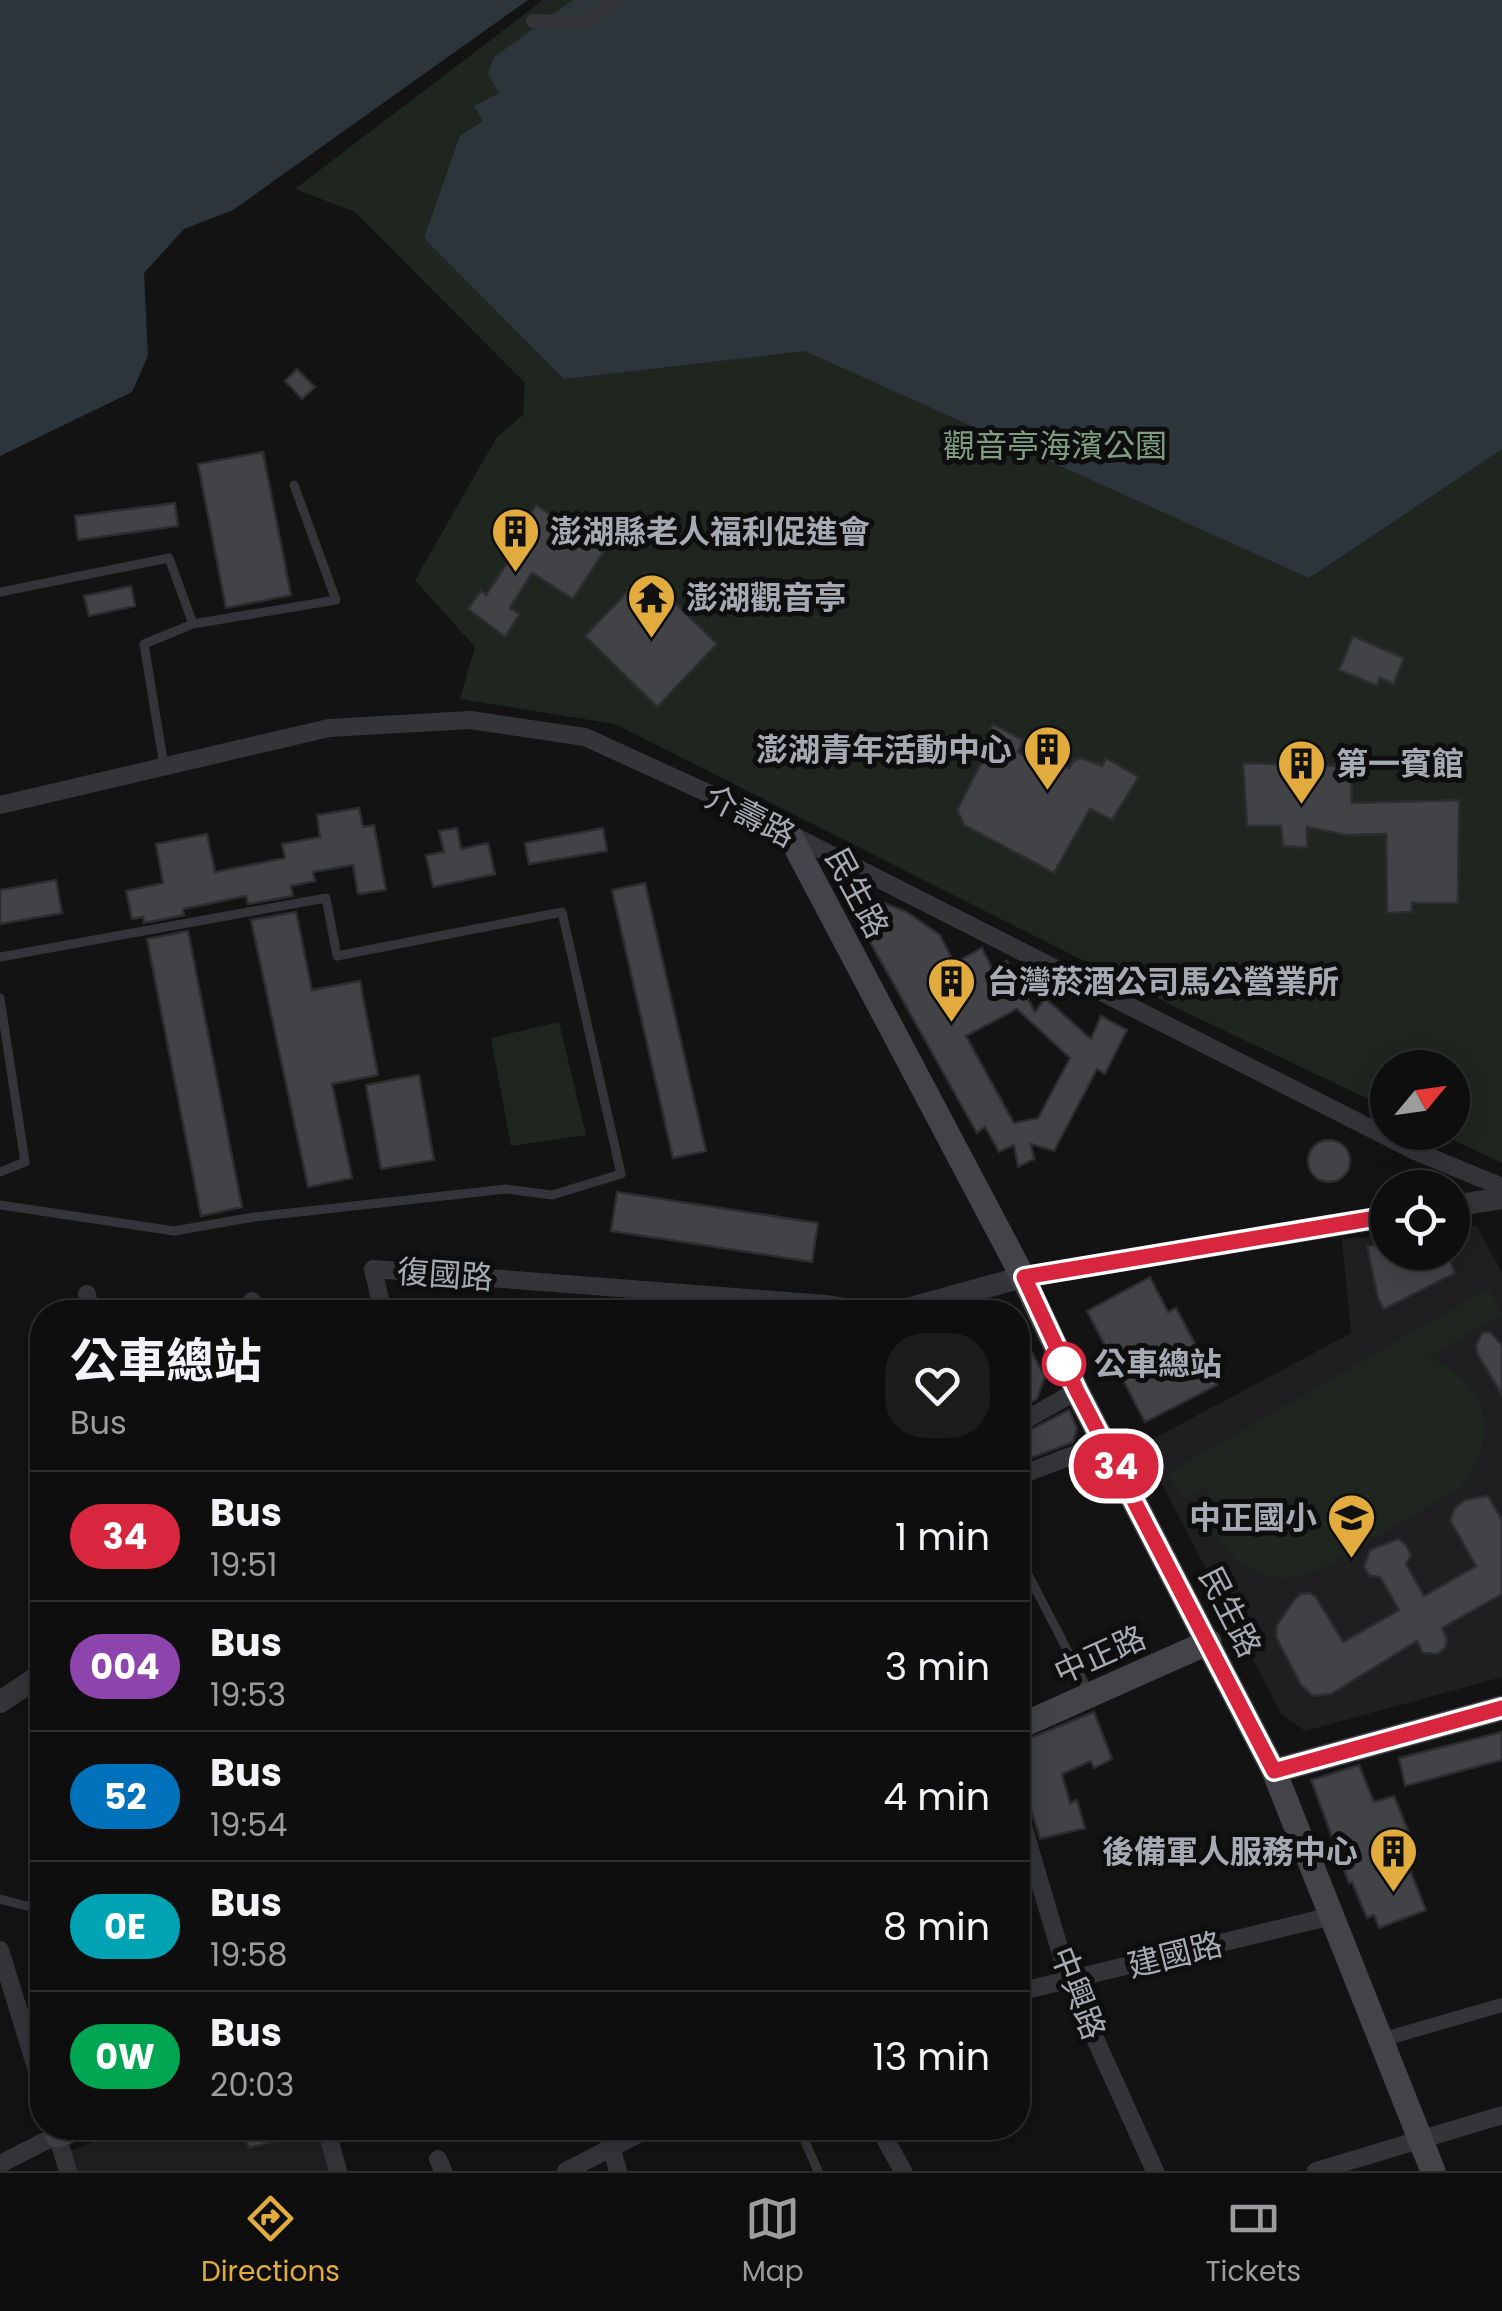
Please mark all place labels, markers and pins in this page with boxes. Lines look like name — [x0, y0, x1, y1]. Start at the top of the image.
building icon: 澎湖縣老人福利促進會 — [489, 506, 541, 574]
place label: 澎湖縣老人福利促進會 — [550, 509, 870, 554]
temple icon: 澎湖觀音亭 — [625, 572, 677, 640]
place label: 澎湖觀音亭 — [686, 575, 846, 620]
building icon: 澎湖青年活動中心 — [1021, 724, 1073, 792]
place label: 澎湖青年活動中心 — [756, 727, 1012, 772]
building icon: 第一賓館 — [1275, 738, 1327, 806]
place label: 第一賓館 — [1336, 741, 1464, 786]
building icon: 台灣菸酒公司馬公營業所 — [926, 956, 978, 1024]
place label: 台灣菸酒公司馬公營業所 — [987, 959, 1339, 1004]
place label: 公車總站 — [1094, 1341, 1222, 1386]
marker: 公車總站 — [1043, 1343, 1085, 1385]
school or university icon: 中正國小 — [1326, 1492, 1378, 1560]
place label: 中正國小 — [1189, 1495, 1317, 1540]
building icon: 後備軍人服務中心 — [1367, 1826, 1419, 1894]
place label: 後備軍人服務中心 — [1102, 1829, 1358, 1874]

